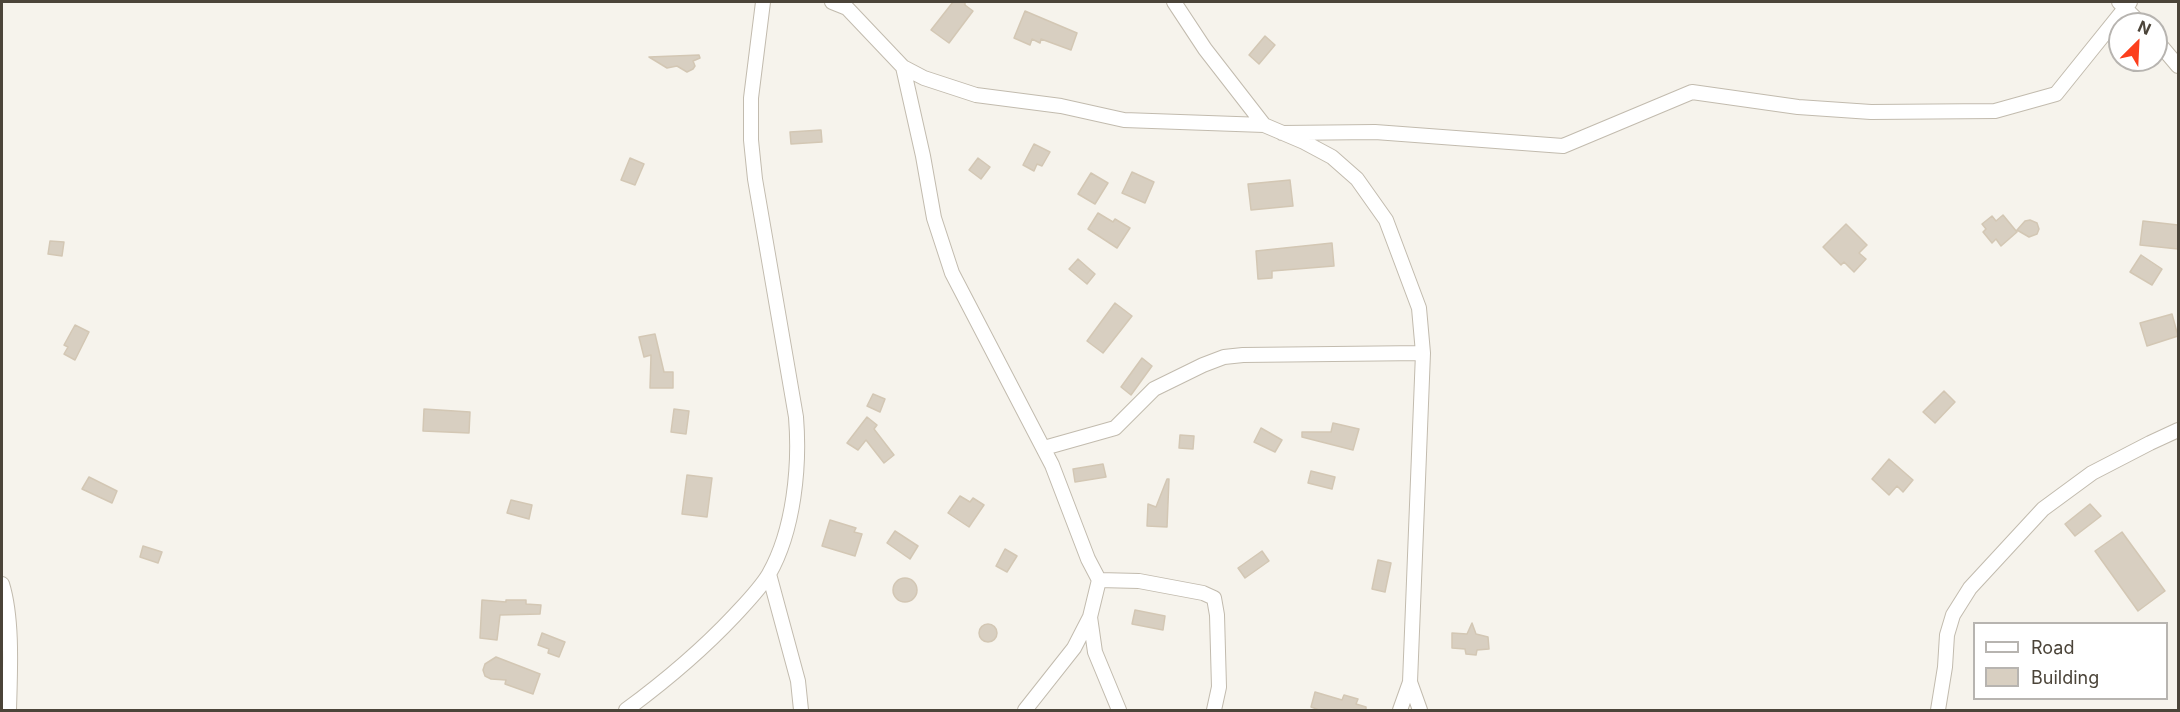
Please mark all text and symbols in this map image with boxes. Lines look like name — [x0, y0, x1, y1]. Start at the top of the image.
north arrow — [2108, 12, 2168, 72]
text: N — [2135, 16, 2154, 39]
legend — [1973, 622, 2168, 700]
text: Road — [2031, 637, 2074, 658]
text: Building — [2031, 667, 2099, 688]

